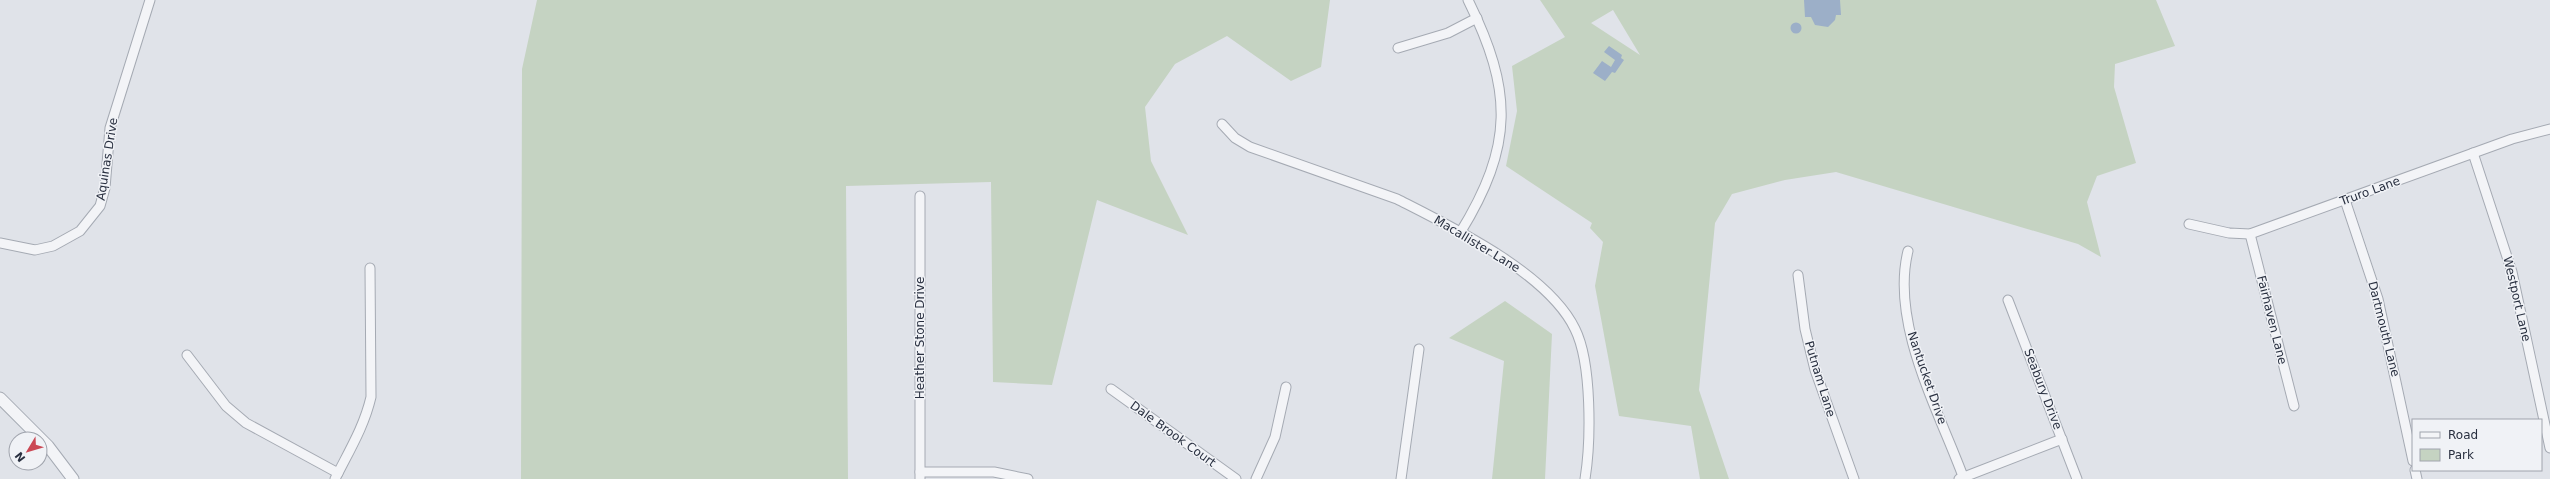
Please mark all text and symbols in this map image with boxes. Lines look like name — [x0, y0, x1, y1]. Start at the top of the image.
street label: Aquinas Drive — [94, 117, 120, 201]
street label: Truro Lane — [2337, 174, 2402, 209]
street label: Macallister Lane — [1431, 213, 1523, 275]
street label: Westport Lane — [2500, 255, 2534, 343]
street label: Fairhaven Lane — [2254, 274, 2290, 366]
street label: Heather Stone Drive — [913, 277, 927, 399]
street label: Dartmouth Lane — [2365, 280, 2403, 378]
street label: Nantucket Drive — [1905, 330, 1949, 426]
street label: Putnam Lane — [1802, 339, 1838, 419]
street label: Seabury Drive — [2021, 347, 2065, 431]
street label: Dale Brook Court — [1127, 398, 1219, 470]
legend — [2412, 419, 2542, 471]
text: Road — [2448, 428, 2478, 442]
north arrow — [8, 431, 48, 471]
text: Park — [2448, 448, 2474, 462]
text: N — [13, 449, 28, 464]

